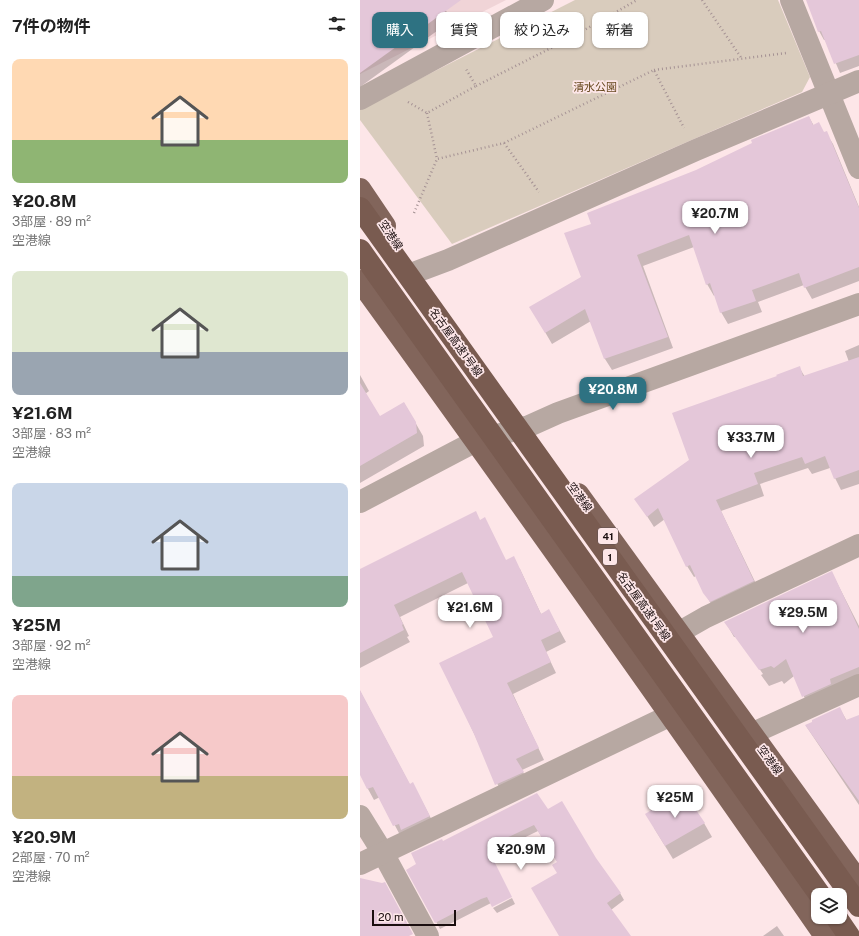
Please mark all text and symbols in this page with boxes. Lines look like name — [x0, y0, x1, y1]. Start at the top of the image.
chip: 購入 — [372, 12, 428, 48]
chip: 賃貸 — [436, 12, 492, 48]
chip: 絞り込み — [500, 12, 584, 48]
chip: 新着 — [592, 12, 648, 48]
icon: filters — [326, 13, 348, 35]
text: 7件の物件 — [12, 16, 91, 36]
park label: 清水公園 — [573, 81, 617, 93]
icon: home — [144, 85, 216, 157]
text: ¥20.8M — [12, 191, 77, 211]
pin: ¥20.7M — [682, 201, 748, 235]
text: ¥20.7M — [691, 206, 739, 221]
text: 3部屋 · 89 m² — [12, 214, 91, 229]
street label: 空港線 — [377, 218, 405, 252]
text: 空港線 — [12, 233, 51, 248]
icon: home — [144, 297, 216, 369]
street label: 名古屋高速1号線 — [427, 306, 485, 378]
pin: ¥20.8M — [580, 377, 646, 411]
text: ¥20.8M — [588, 382, 638, 397]
text: ¥21.6M — [12, 403, 73, 423]
pin: ¥33.7M — [718, 425, 784, 459]
text: 3部屋 · 83 m² — [12, 426, 91, 441]
text: ¥33.7M — [727, 430, 775, 445]
text: 空港線 — [12, 445, 51, 460]
street label: 空港線 — [565, 480, 595, 514]
icon: home — [144, 509, 216, 581]
road number: 41 — [598, 528, 618, 544]
road number: 1 — [603, 549, 617, 565]
street label: 名古屋高速1号線 — [615, 570, 673, 642]
pin: ¥21.6M — [437, 595, 503, 629]
text: ¥21.6M — [447, 600, 493, 615]
pin: ¥29.5M — [770, 600, 836, 634]
text: ¥29.5M — [778, 605, 828, 620]
text: ¥25M — [12, 615, 61, 635]
text: 3部屋 · 92 m² — [12, 638, 90, 653]
text: 空港線 — [12, 657, 51, 672]
icon: home — [144, 721, 216, 793]
street label: 空港線 — [755, 743, 785, 777]
pin: ¥25M — [651, 785, 699, 819]
text: ¥25M — [656, 790, 694, 805]
text: ¥20.9M — [12, 827, 76, 847]
pin: ¥20.9M — [488, 837, 554, 871]
text: ¥20.9M — [496, 842, 546, 857]
text: 2部屋 · 70 m² — [12, 850, 90, 865]
text: 空港線 — [12, 869, 51, 884]
map controls — [811, 888, 847, 924]
button: layers — [811, 888, 847, 924]
scale bar — [372, 908, 456, 927]
text: 20 m — [378, 911, 403, 923]

